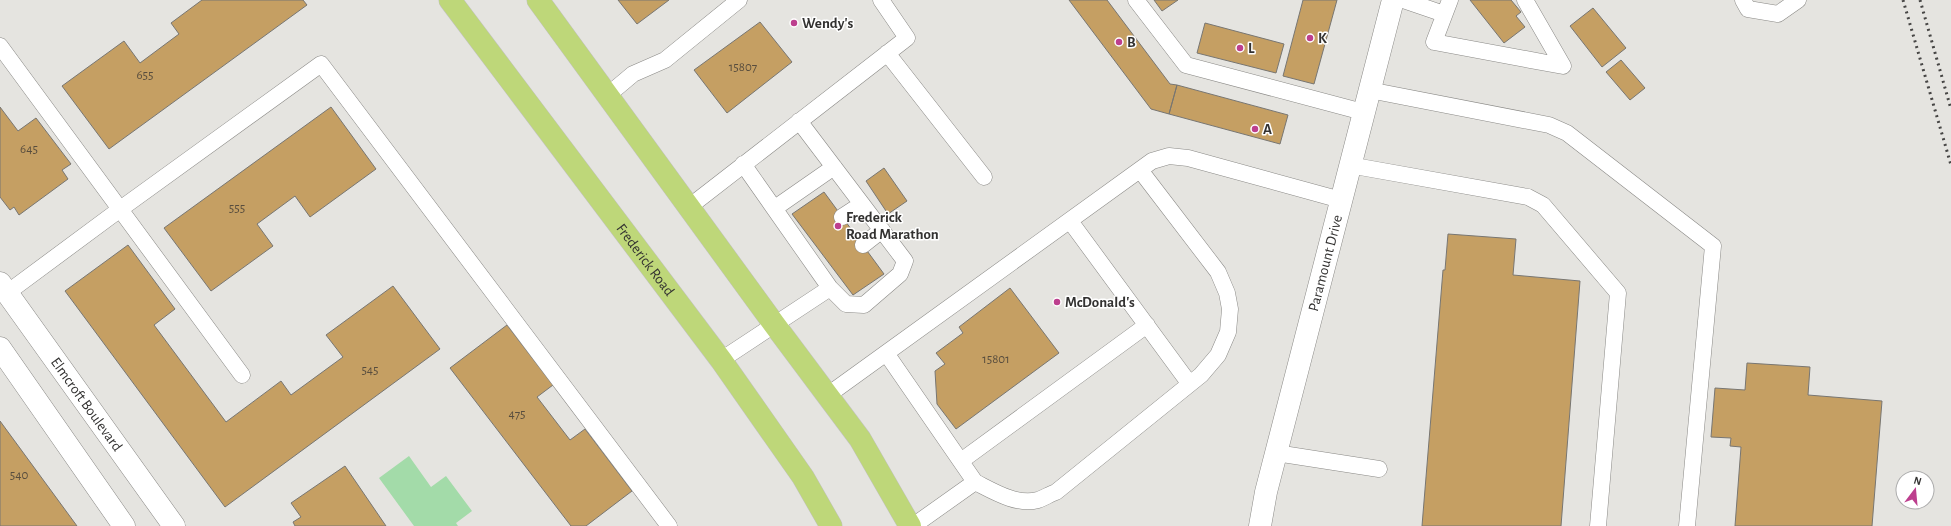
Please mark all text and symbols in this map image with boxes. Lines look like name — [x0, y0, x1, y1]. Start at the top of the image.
place label: Wendy's — [802, 16, 853, 31]
marker: Wendy's — [789, 18, 799, 28]
place label: K — [1318, 31, 1327, 46]
marker: K — [1305, 33, 1315, 43]
place label: B — [1127, 35, 1136, 50]
marker: B — [1114, 37, 1124, 47]
place label: L — [1248, 41, 1255, 56]
marker: L — [1235, 43, 1245, 53]
house number: 15807 — [729, 61, 758, 74]
house number: 655 — [137, 69, 153, 82]
place label: A — [1263, 122, 1272, 137]
marker: A — [1250, 124, 1260, 134]
house number: 645 — [20, 143, 38, 156]
house number: 555 — [229, 202, 245, 215]
place label: Frederick Road Marathon — [846, 210, 939, 242]
street label: Paramount Drive — [1306, 213, 1345, 313]
street label: Frederick Road — [613, 221, 677, 299]
marker: Frederick Road Marathon — [833, 221, 843, 231]
place label: McDonald's — [1065, 295, 1135, 310]
marker: McDonald's — [1052, 297, 1062, 307]
house number: 15801 — [982, 353, 1010, 366]
street label: Elmcroft Boulevard — [48, 355, 125, 454]
house number: 545 — [361, 364, 379, 377]
house number: 475 — [508, 408, 526, 421]
house number: 540 — [10, 469, 28, 482]
north arrow — [1895, 470, 1935, 510]
text: N — [1912, 475, 1923, 487]

